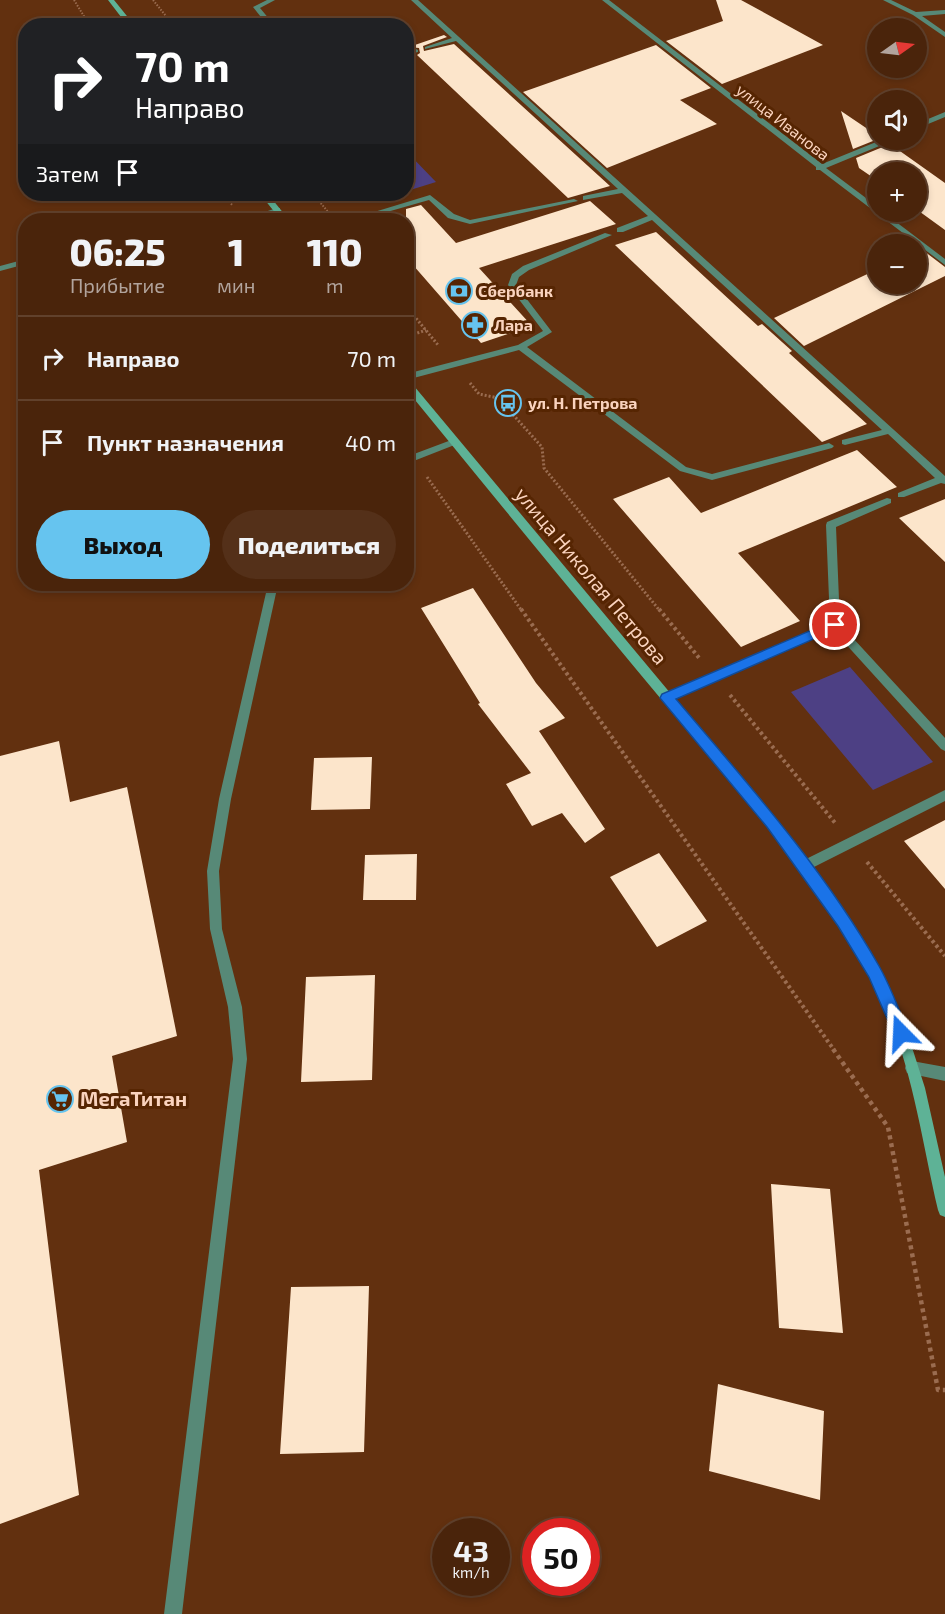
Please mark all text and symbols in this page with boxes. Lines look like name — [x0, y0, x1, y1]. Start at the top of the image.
north arrow — [867, 18, 927, 78]
map controls — [867, 18, 927, 294]
text: 70 m — [135, 40, 230, 90]
icon: right — [36, 42, 114, 120]
street label: улица Иванова — [732, 79, 834, 165]
button: sound — [867, 90, 927, 150]
text: Направо — [135, 91, 244, 123]
icon: arrive — [111, 156, 144, 189]
text: Затем — [36, 160, 99, 186]
button: + — [867, 162, 927, 222]
text: 06:25 — [69, 230, 165, 273]
text: 1 — [228, 230, 244, 273]
text: 110 — [307, 230, 363, 273]
button: − — [867, 234, 927, 294]
text: Прибытие — [70, 273, 165, 297]
text: мин — [217, 273, 255, 297]
text: m — [326, 273, 343, 297]
bank icon: Сбербанк — [444, 276, 474, 306]
place label: Сбербанк — [478, 281, 553, 300]
pharmacy icon: Лара — [460, 310, 490, 340]
place label: Лара — [494, 315, 533, 334]
icon: right — [36, 342, 69, 375]
text: Направо — [87, 345, 180, 371]
text: 70 m — [347, 345, 396, 371]
bus stop icon: ул. Н. Петрова — [493, 388, 523, 418]
place label: ул. Н. Петрова — [528, 393, 638, 412]
icon: arrive — [36, 426, 69, 459]
text: Пункт назначения — [87, 429, 284, 455]
text: 40 m — [345, 429, 396, 455]
street label: улица Николая Петрова — [510, 482, 673, 669]
button: Выход — [36, 510, 210, 579]
button: Поделиться — [222, 510, 396, 579]
pin — [809, 599, 860, 650]
icon: arrive — [818, 608, 851, 641]
position arrow — [869, 1001, 933, 1065]
supermarket icon: МегаТитан — [45, 1084, 75, 1114]
place label: МегаТитан — [80, 1086, 187, 1110]
speed limit sign: 50 — [522, 1518, 600, 1596]
text: 43 — [453, 1532, 489, 1568]
text: km/h — [452, 1563, 490, 1581]

